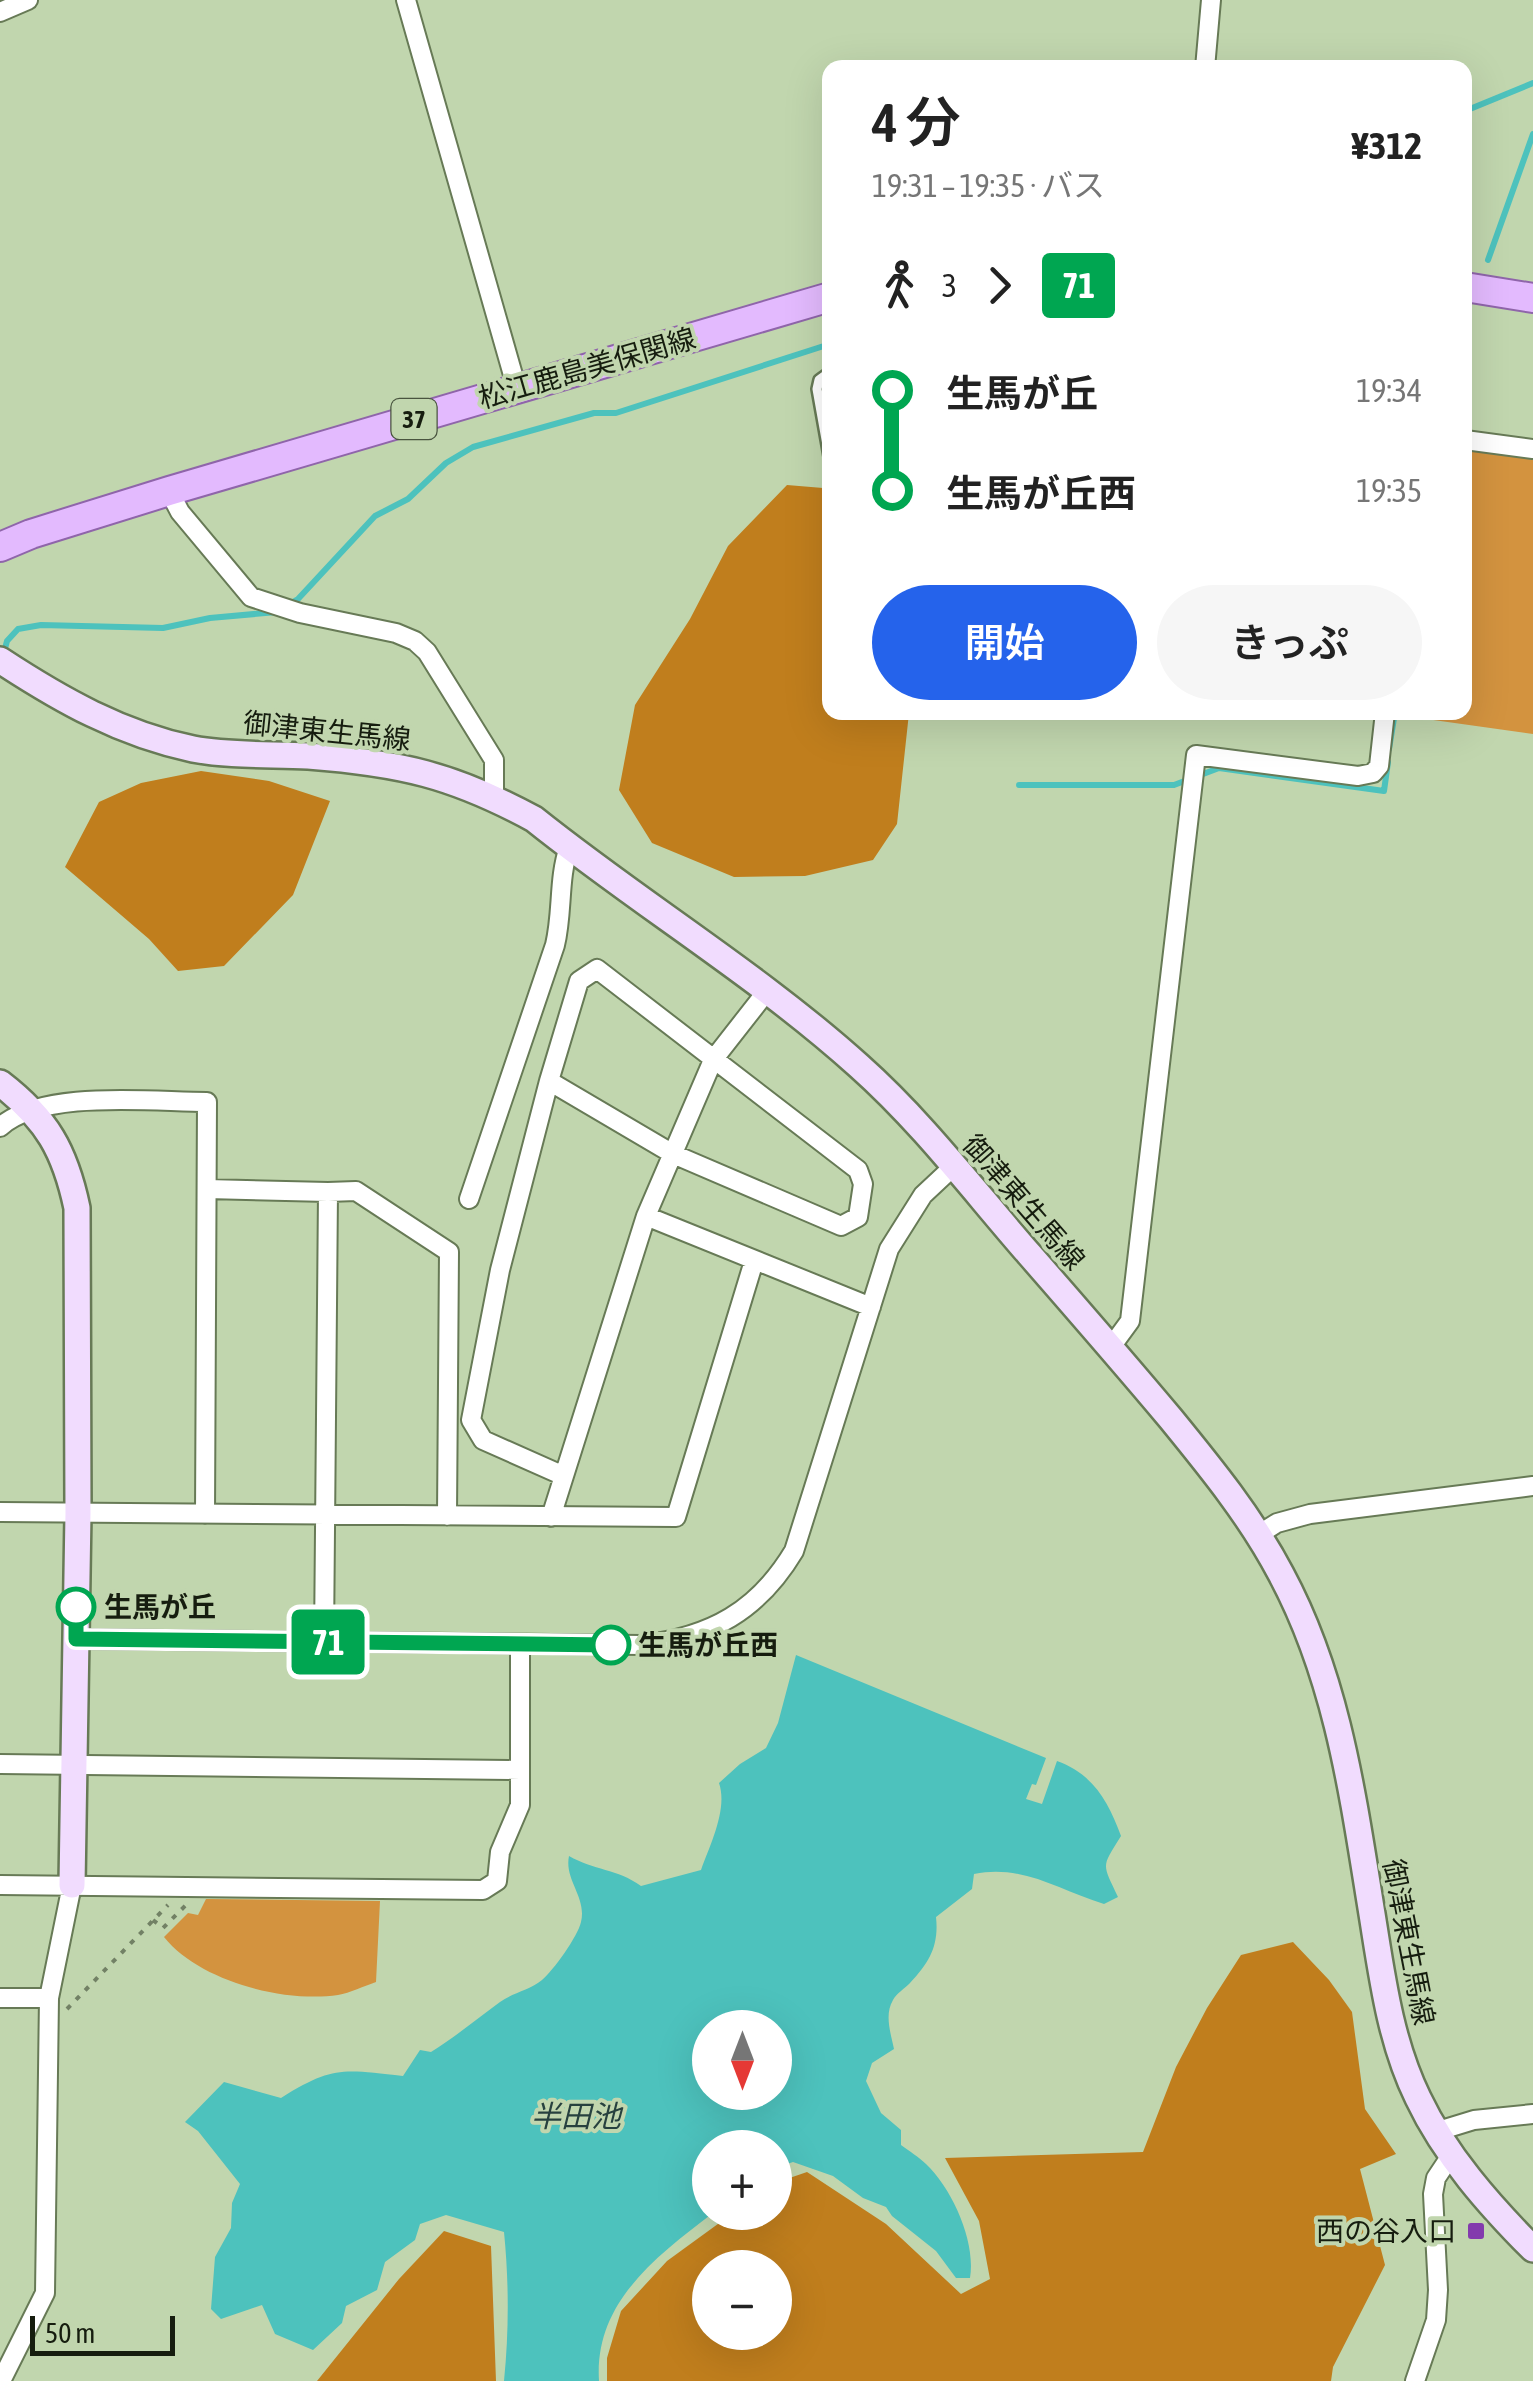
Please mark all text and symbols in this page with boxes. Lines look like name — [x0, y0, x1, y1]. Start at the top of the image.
text: 4 分 — [872, 91, 960, 154]
text: ¥312 — [1352, 124, 1422, 167]
text: 19:31 – 19:35 · バス — [872, 167, 1105, 204]
icon: walk — [872, 258, 927, 313]
icon: forward — [972, 258, 1027, 313]
text: 71 — [1062, 265, 1095, 305]
text: 3 — [942, 267, 957, 304]
street label: 松江鹿島美保関線 — [475, 322, 699, 414]
text: 生馬が丘 — [946, 372, 1098, 415]
text: 19:34 — [1356, 372, 1422, 409]
road number: 37 — [392, 399, 436, 439]
text: 生馬が丘西 — [946, 472, 1136, 515]
text: 19:35 — [1356, 472, 1422, 509]
button: 開始 — [872, 585, 1137, 700]
button: きっぷ — [1157, 585, 1422, 700]
street label: 御津東生馬線 — [242, 706, 412, 756]
street label: 御津東生馬線 — [957, 1128, 1091, 1276]
marker: 生馬が丘 — [57, 1588, 95, 1626]
place label: 生馬が丘 — [104, 1591, 216, 1623]
line badge: 71 — [283, 1610, 373, 1674]
text: 71 — [312, 1622, 344, 1662]
marker: 生馬が丘西 — [592, 1626, 630, 1664]
place label: 生馬が丘西 — [638, 1629, 778, 1661]
street label: 御津東生馬線 — [1377, 1856, 1441, 2028]
north arrow — [692, 2010, 792, 2110]
map controls — [692, 2010, 792, 2350]
water label: 半田池 — [531, 2099, 624, 2133]
button: + — [692, 2130, 792, 2230]
place label: 西の谷入口 — [1316, 2215, 1456, 2247]
marker: 西の谷入口 — [1465, 2220, 1487, 2242]
button: − — [692, 2250, 792, 2350]
scale bar — [30, 2311, 175, 2356]
text: 50 m — [45, 2317, 95, 2349]

